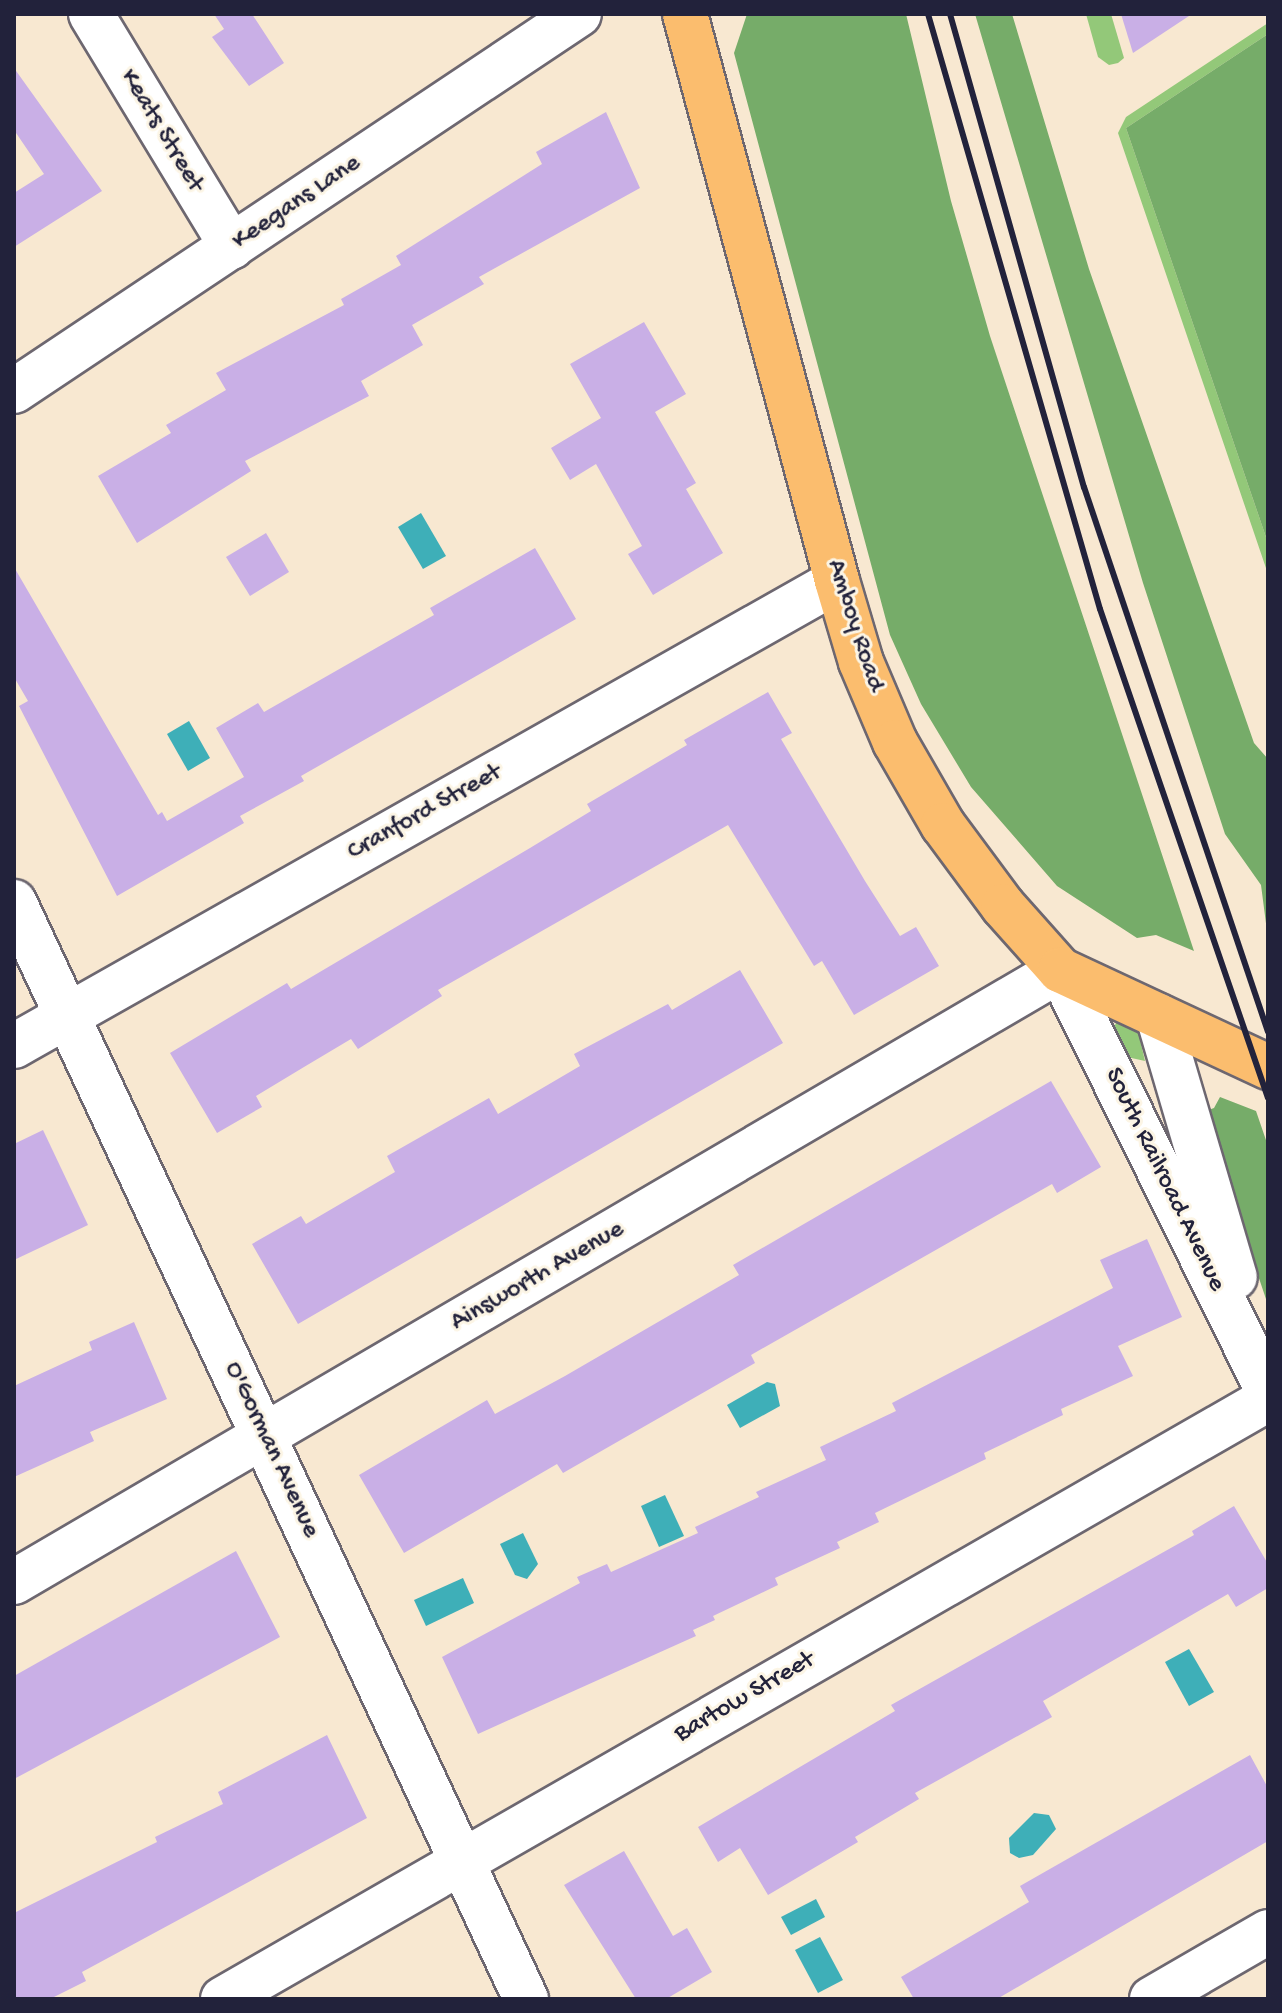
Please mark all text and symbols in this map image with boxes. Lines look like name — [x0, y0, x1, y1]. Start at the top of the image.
street label: Keats Street — [112, 64, 210, 198]
street label: Keegans Lane — [227, 149, 367, 257]
street label: Amboy Road — [818, 556, 890, 696]
street label: Cranford Street — [342, 758, 508, 868]
street label: South Railroad Avenue — [1096, 1063, 1232, 1297]
street label: Ainsworth Avenue — [446, 1215, 630, 1339]
street label: O'Gorman Avenue — [217, 1357, 325, 1543]
street label: Bartow Street — [669, 1645, 821, 1751]

